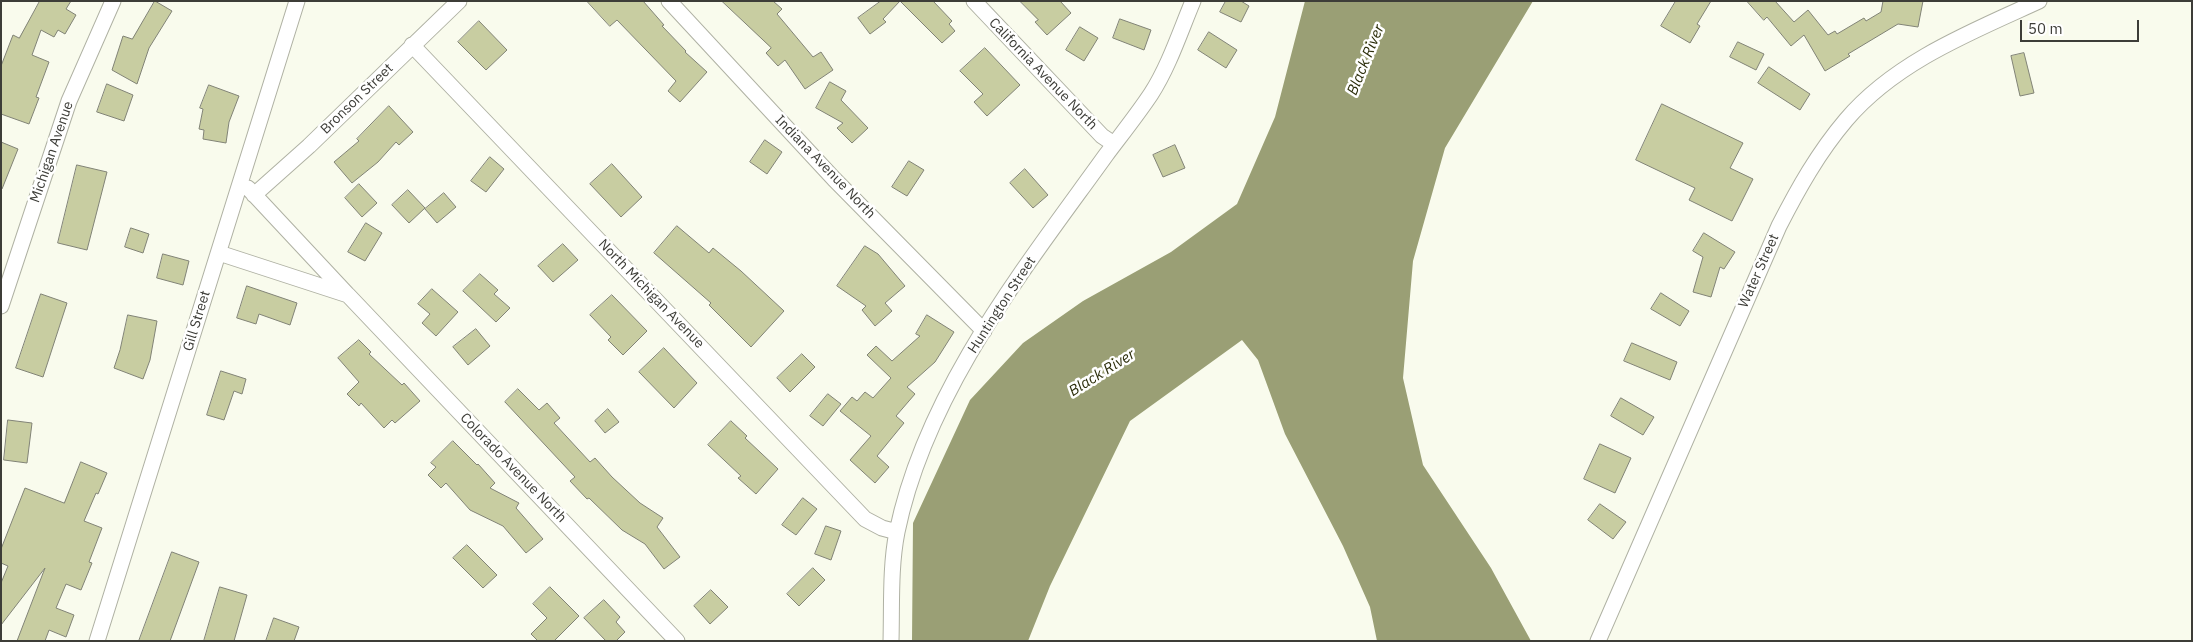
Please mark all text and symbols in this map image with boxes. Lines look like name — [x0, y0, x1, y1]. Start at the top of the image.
scale bar — [2023, 10, 2142, 42]
street label: California Avenue North — [985, 15, 1101, 133]
text: 50 m — [2028, 19, 2063, 38]
water label: Black River — [1344, 22, 1388, 98]
street label: Bronson Street — [317, 60, 397, 138]
street label: Michigan Avenue — [27, 99, 77, 205]
street label: Indiana Avenue North — [771, 112, 879, 222]
street label: Water Street — [1735, 231, 1783, 311]
street label: North Michigan Avenue — [594, 236, 708, 352]
street label: Huntington Street — [964, 253, 1040, 357]
street label: Gill Street — [180, 289, 214, 353]
water label: Black River — [1066, 346, 1138, 400]
street label: Colorado Avenue North — [456, 410, 570, 526]

